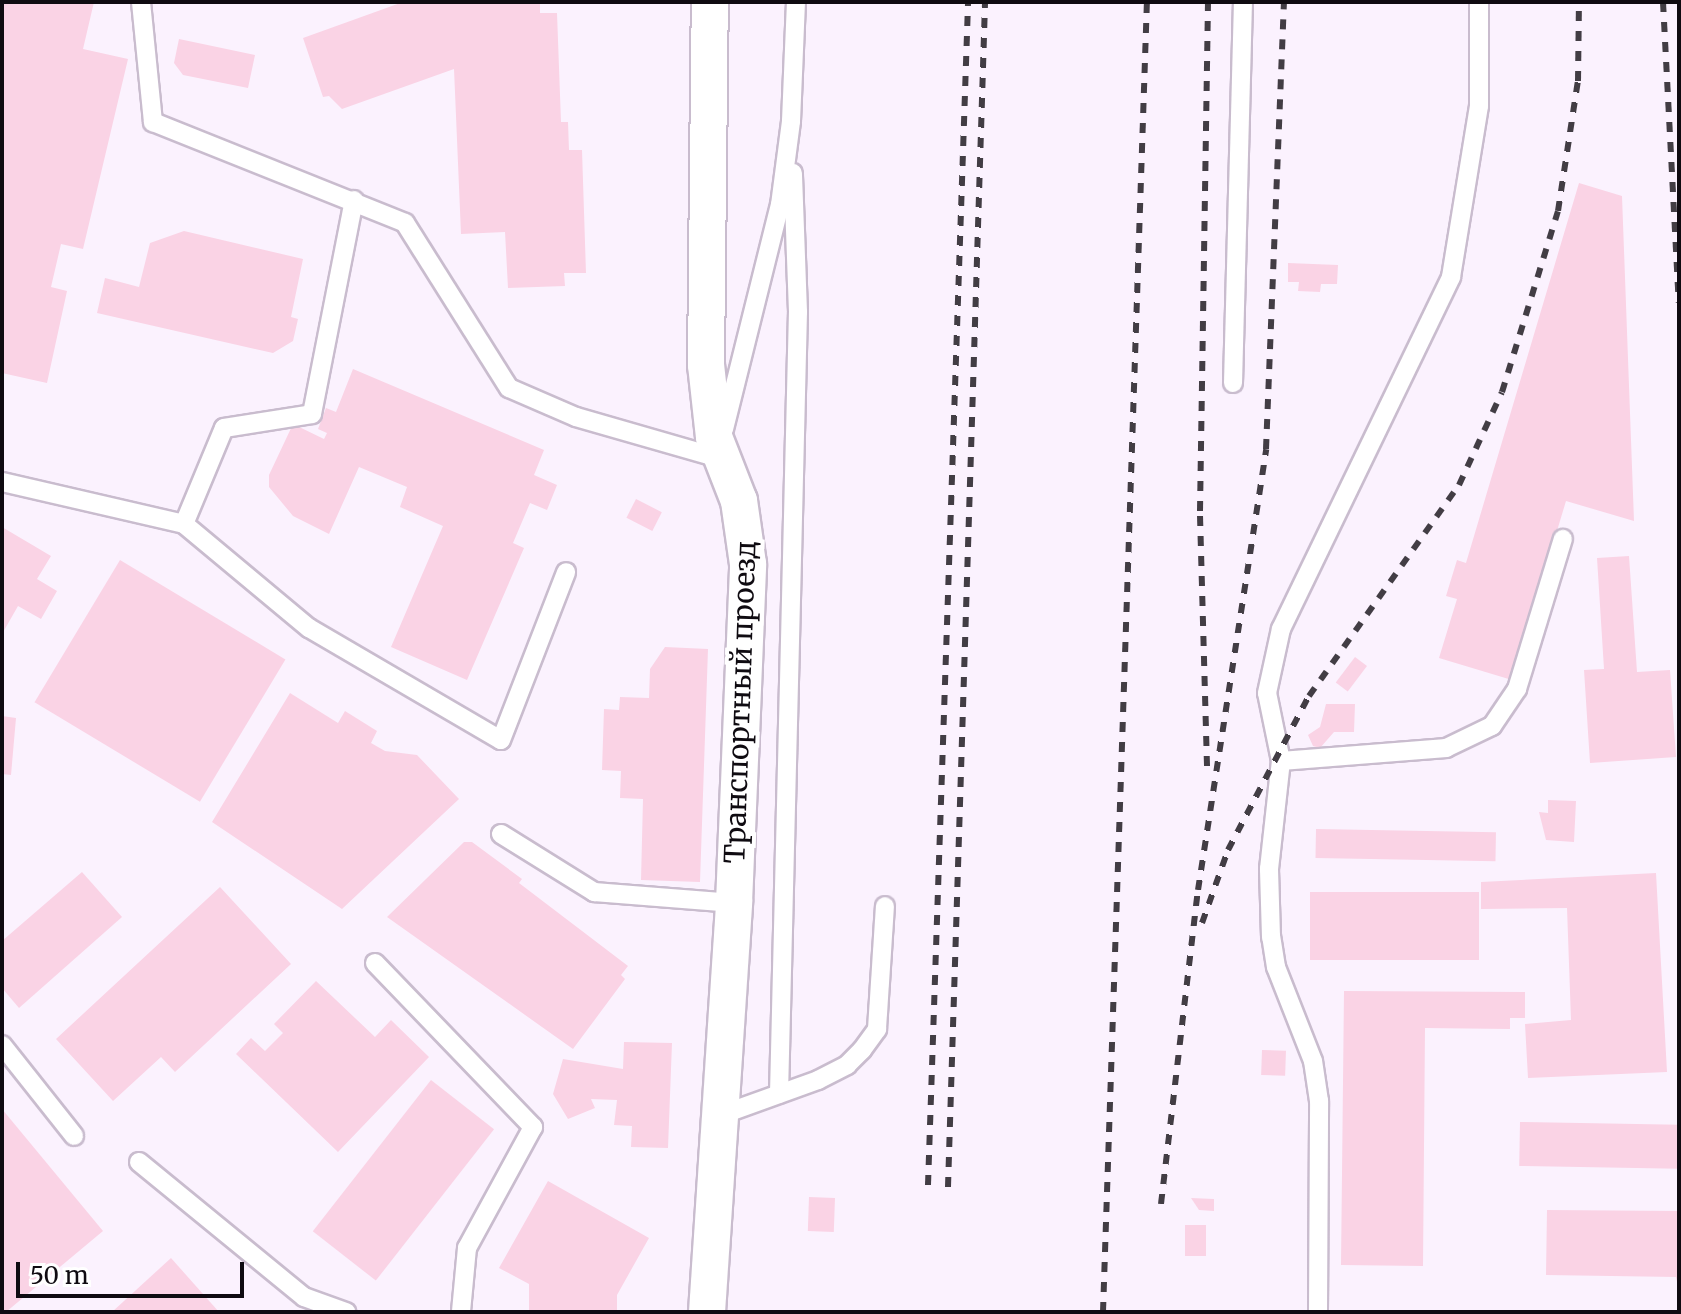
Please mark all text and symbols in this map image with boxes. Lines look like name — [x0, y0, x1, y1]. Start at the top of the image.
street label: Транспортный проезд — [718, 540, 762, 864]
scale bar — [20, 1246, 248, 1296]
text: 50 m — [30, 1260, 89, 1291]

